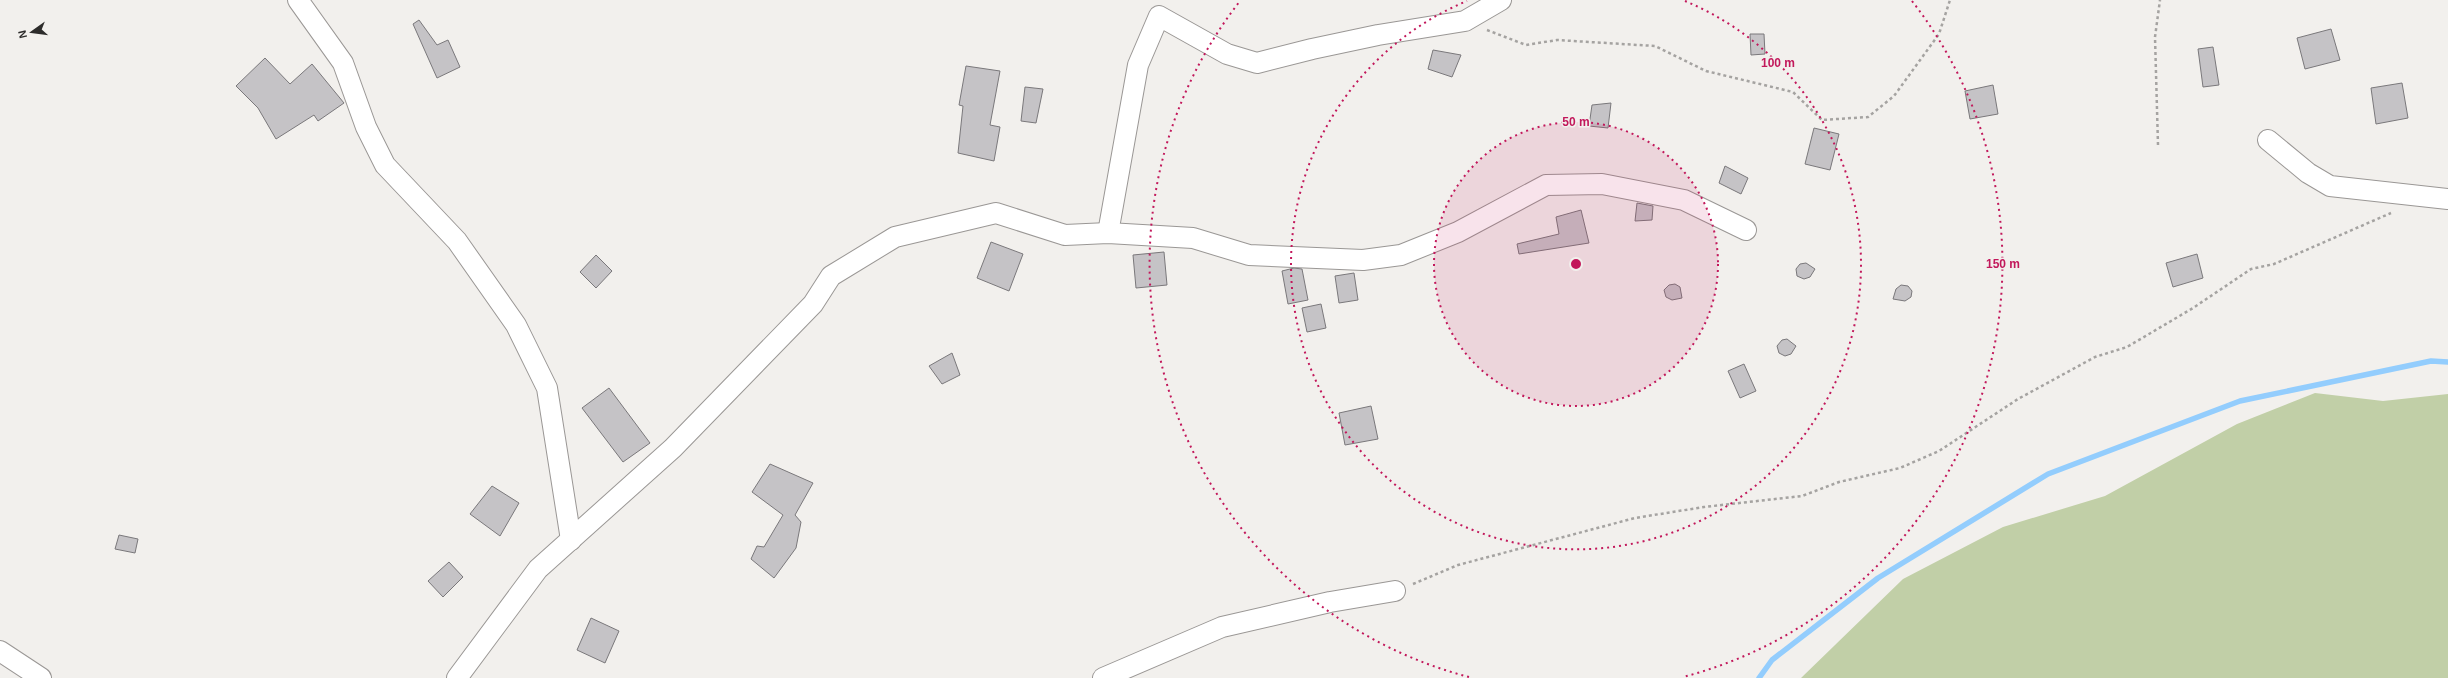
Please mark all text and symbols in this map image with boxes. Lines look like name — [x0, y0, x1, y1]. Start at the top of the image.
north arrow — [12, 12, 52, 52]
text: N — [16, 29, 29, 40]
text: 100 m — [1761, 56, 1795, 70]
text: 50 m — [1562, 115, 1590, 129]
centre of rings — [1569, 257, 1583, 271]
text: 150 m — [1986, 257, 2020, 271]

